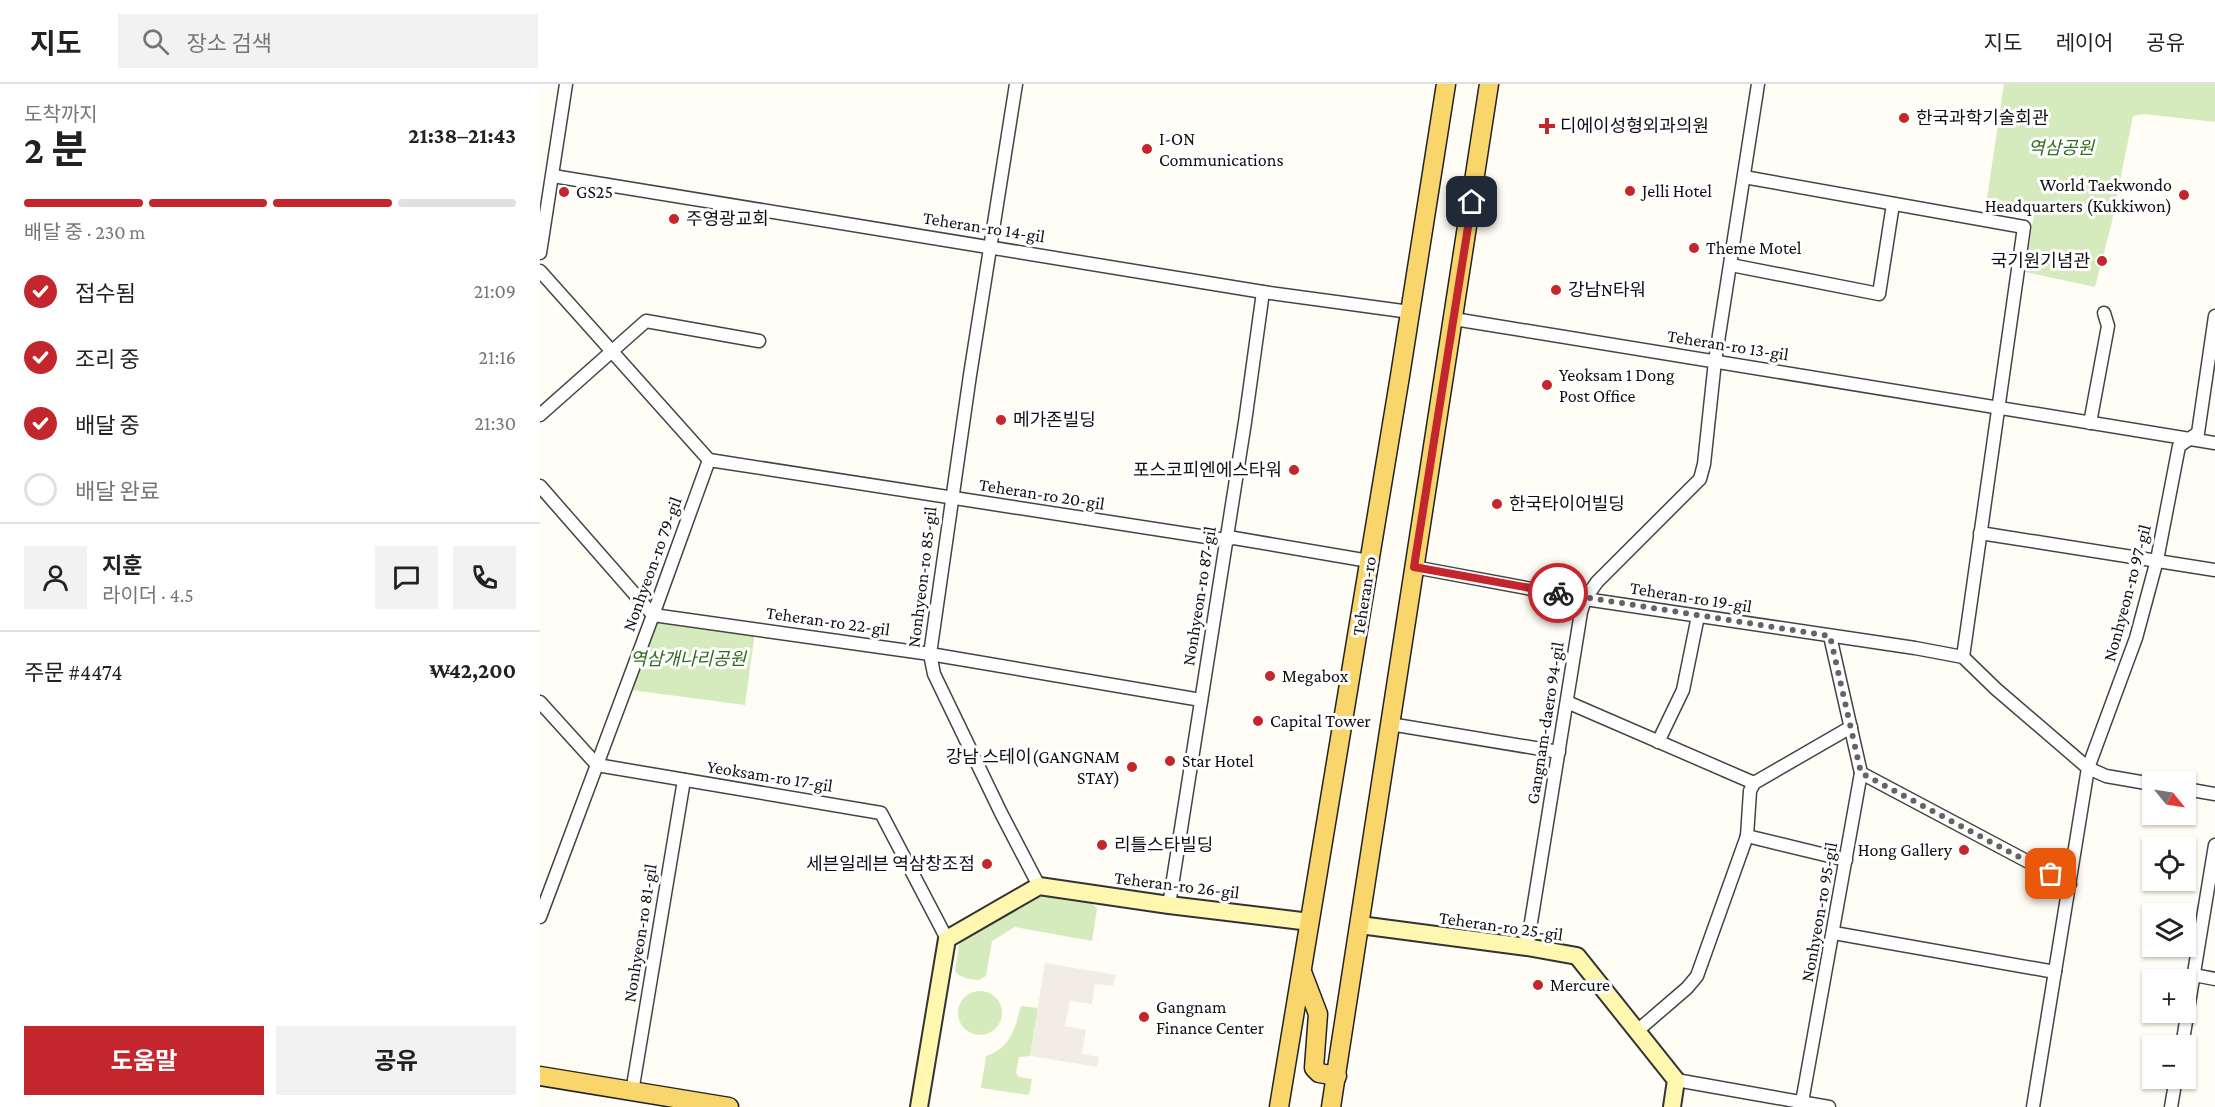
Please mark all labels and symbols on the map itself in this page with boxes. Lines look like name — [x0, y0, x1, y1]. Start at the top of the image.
place label: 한국과학기술회관 — [1916, 108, 2049, 128]
marker: 한국과학기술회관 — [1897, 111, 1911, 125]
place label: 디에이성형외과의원 — [1560, 116, 1709, 136]
marker: 디에이성형외과의원 — [1538, 117, 1556, 135]
place label: I-ON Communications — [1159, 129, 1283, 170]
park label: 역삼공원 — [2028, 138, 2096, 158]
marker: I-ON Communications — [1140, 142, 1154, 156]
place label: World Taekwondo Headquarters (Kukkiwon) — [1985, 175, 2172, 217]
pin — [1446, 176, 1497, 227]
place label: Jelli Hotel — [1640, 181, 1712, 201]
place label: GS25 — [576, 182, 613, 202]
marker: Jelli Hotel — [1623, 184, 1637, 198]
marker: GS25 — [557, 185, 571, 199]
marker: World Taekwondo Headquarters (Kukkiwon) — [2177, 188, 2191, 202]
street label: Teheran-ro 14-gil — [922, 207, 1047, 247]
place label: 주영광교회 — [686, 209, 769, 229]
marker: 주영광교회 — [667, 212, 681, 226]
place label: Theme Motel — [1706, 238, 1802, 258]
marker: Theme Motel — [1687, 241, 1701, 255]
place label: 국기원기념관 — [1991, 251, 2090, 271]
marker: 국기원기념관 — [2095, 254, 2109, 268]
place label: 강남N타워 — [1568, 280, 1646, 300]
marker: 강남N타워 — [1549, 283, 1563, 297]
street label: Teheran-ro 13-gil — [1666, 326, 1790, 365]
place label: Yeoksam 1 Dong Post Office — [1559, 365, 1675, 406]
marker: Yeoksam 1 Dong Post Office — [1540, 378, 1554, 392]
place label: 메가존빌딩 — [1013, 410, 1096, 430]
marker: 메가존빌딩 — [994, 413, 1008, 427]
place label: 포스코피엔에스타워 — [1133, 460, 1282, 480]
marker: 포스코피엔에스타워 — [1287, 463, 1301, 477]
street label: Teheran-ro 20-gil — [978, 474, 1107, 514]
street label: Nonhyeon-ro 79-gil — [618, 494, 686, 634]
place label: 한국타이어빌딩 — [1509, 494, 1625, 514]
marker: 한국타이어빌딩 — [1490, 497, 1504, 511]
street label: Nonhyeon-ro 85-gil — [903, 505, 941, 649]
street label: Nonhyeon-ro 97-gil — [2099, 522, 2155, 664]
street label: Nonhyeon-ro 87-gil — [1178, 525, 1220, 667]
street label: Teheran-ro — [1348, 555, 1380, 637]
courier — [1528, 563, 1588, 623]
street label: Teheran-ro 19-gil — [1629, 577, 1754, 617]
street label: Teheran-ro 22-gil — [765, 602, 892, 640]
street label: Gangnam-daero 94-gil — [1522, 640, 1568, 806]
park label: 역삼개나리공원 — [630, 649, 747, 669]
place label: Megabox — [1282, 666, 1349, 686]
marker: Megabox — [1263, 669, 1277, 683]
place label: Capital Tower — [1270, 711, 1371, 731]
marker: Capital Tower — [1251, 714, 1265, 728]
place label: 강남 스테이(GANGNAM STAY) — [946, 747, 1120, 789]
place label: Star Hotel — [1182, 751, 1254, 771]
marker: Star Hotel — [1163, 754, 1177, 768]
street label: Yeoksam-ro 17-gil — [706, 756, 835, 796]
marker: 강남 스테이(GANGNAM STAY) — [1125, 760, 1139, 774]
north arrow — [2142, 771, 2196, 825]
place label: 리틀스타빌딩 — [1114, 835, 1213, 855]
marker: 리틀스타빌딩 — [1095, 838, 1109, 852]
street label: Nonhyeon-ro 95-gil — [1797, 840, 1841, 983]
place label: Hong Gallery — [1858, 840, 1953, 860]
marker: Hong Gallery — [1957, 843, 1971, 857]
pin — [2025, 848, 2076, 899]
place label: 세븐일레븐 역삼창조점 — [806, 854, 975, 874]
marker: 세븐일레븐 역삼창조점 — [980, 857, 994, 871]
street label: Nonhyeon-ro 81-gil — [619, 862, 661, 1004]
street label: Teheran-ro 26-gil — [1113, 867, 1241, 903]
street label: Teheran-ro 25-gil — [1438, 907, 1565, 945]
place label: Mercure — [1550, 975, 1610, 995]
marker: Mercure — [1531, 978, 1545, 992]
place label: Gangnam Finance Center — [1156, 997, 1265, 1038]
marker: Gangnam Finance Center — [1137, 1010, 1151, 1024]

